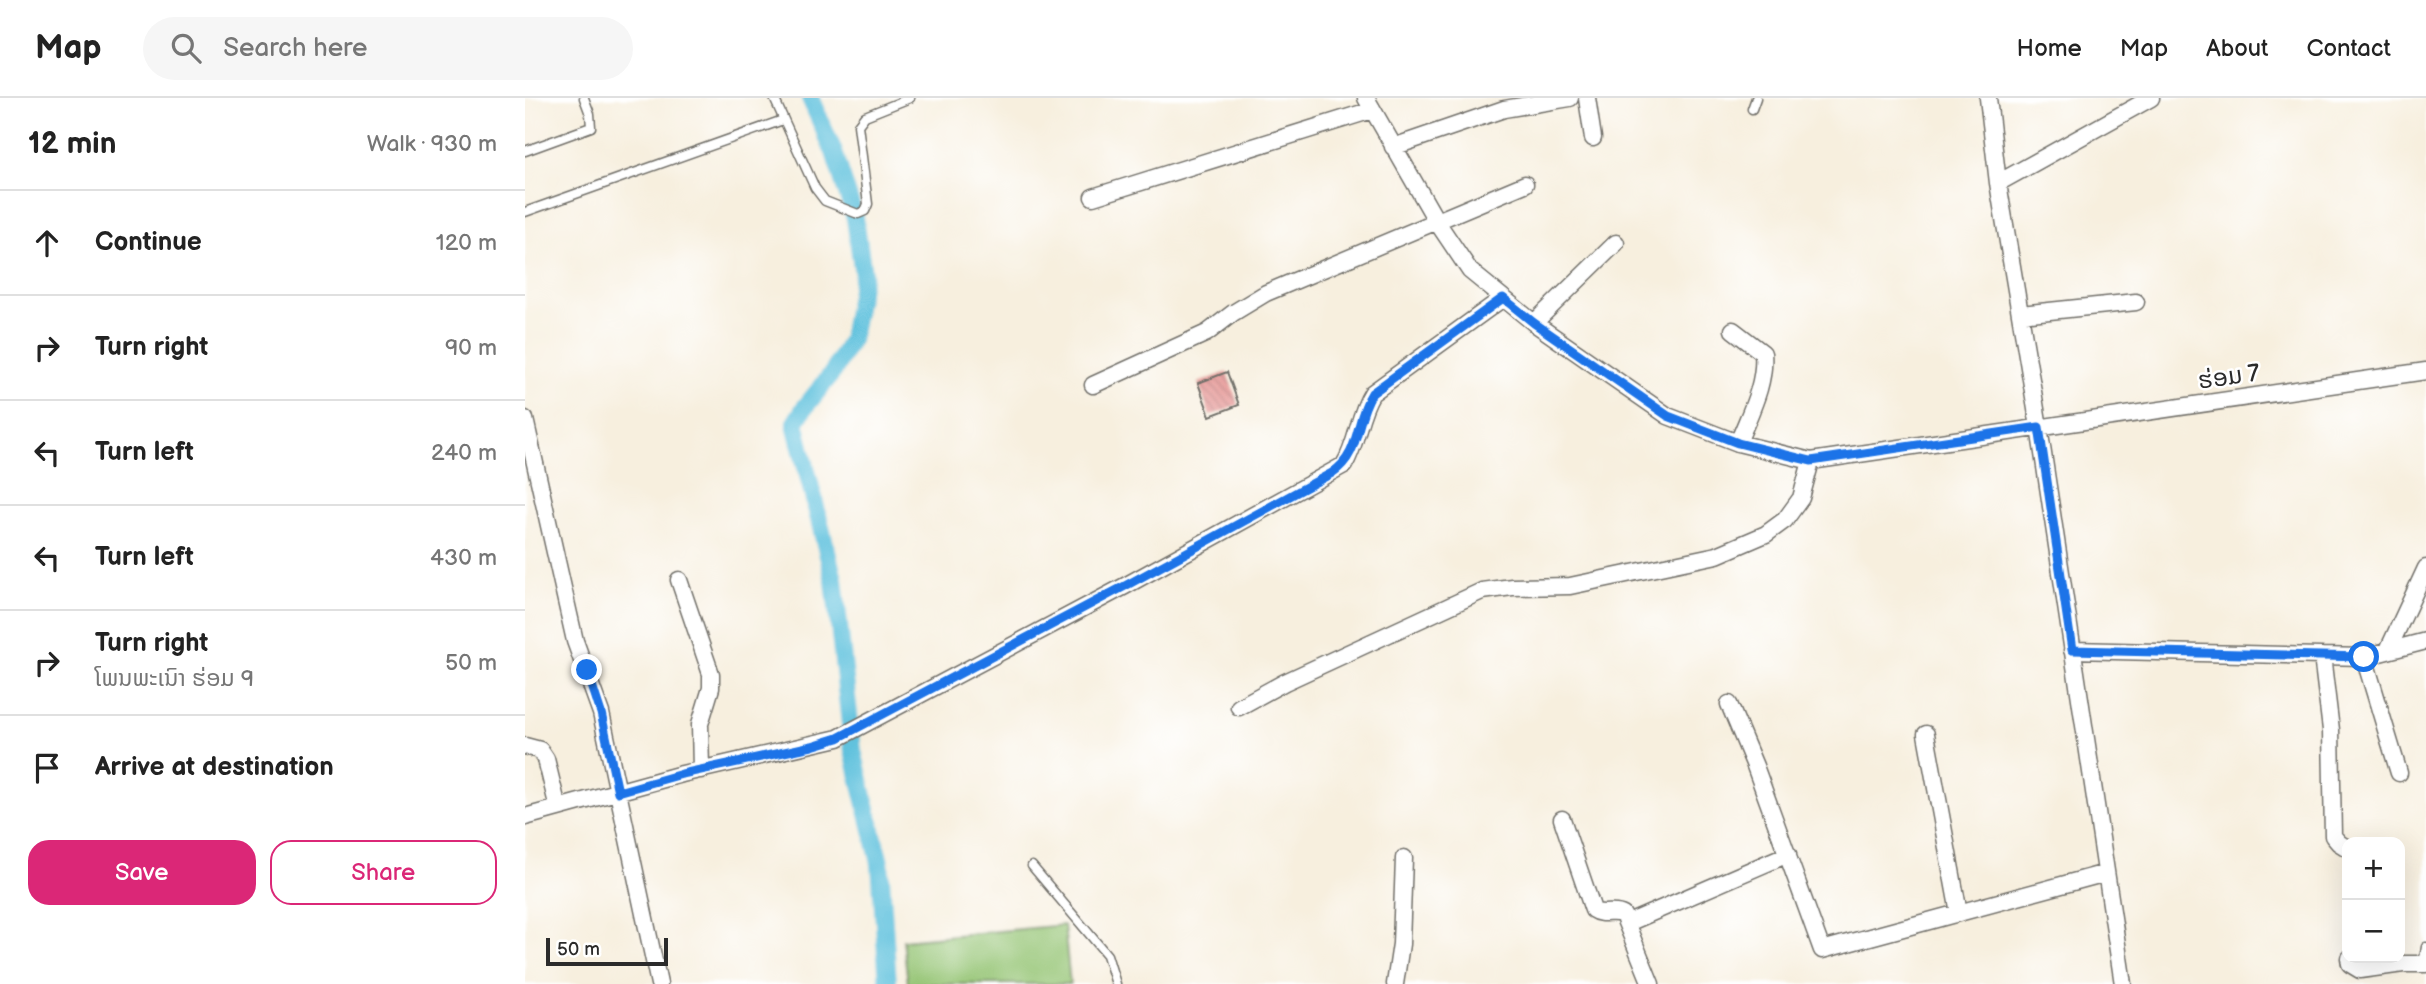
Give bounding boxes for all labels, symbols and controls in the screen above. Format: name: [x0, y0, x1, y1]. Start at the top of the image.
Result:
search box: [143, 17, 633, 80]
text: Map: [35, 28, 101, 68]
icon: search: [167, 29, 205, 67]
text: Search here: [223, 33, 367, 64]
text: Home: [2017, 34, 2082, 63]
text: Map: [2120, 34, 2168, 63]
text: About: [2206, 34, 2268, 63]
text: Contact: [2306, 34, 2391, 63]
text: 12 min: [28, 126, 116, 162]
text: Walk · 930 m: [367, 130, 497, 158]
icon: ahead: [28, 224, 66, 262]
text: Continue: [95, 227, 202, 258]
text: 120 m: [436, 229, 497, 257]
icon: right: [28, 329, 66, 367]
text: Turn right: [95, 332, 208, 363]
text: 90 m: [445, 334, 497, 362]
street label: ຮ່ອມ 7: [2196, 358, 2262, 396]
icon: left: [28, 434, 66, 472]
text: Turn left: [95, 437, 194, 468]
text: 240 m: [431, 439, 497, 467]
icon: left: [28, 539, 66, 577]
text: Turn left: [95, 542, 194, 573]
text: 430 m: [430, 544, 497, 572]
text: Turn right: [95, 628, 208, 659]
route start: [2348, 641, 2379, 672]
icon: right: [28, 644, 66, 682]
text: 50 m: [445, 649, 497, 677]
route end: [571, 654, 602, 685]
text: ໂພນພະເນົາ ຮ່ອມ 9: [95, 665, 254, 693]
icon: arrive: [28, 749, 66, 787]
text: Arrive at destination: [95, 752, 334, 783]
map controls: [2342, 837, 2405, 963]
button: +: [2342, 837, 2405, 900]
button: Save: [28, 840, 256, 905]
button: Share: [270, 840, 497, 905]
button: −: [2342, 900, 2405, 963]
scale bar: [546, 935, 669, 967]
text: 50 m: [557, 938, 600, 961]

